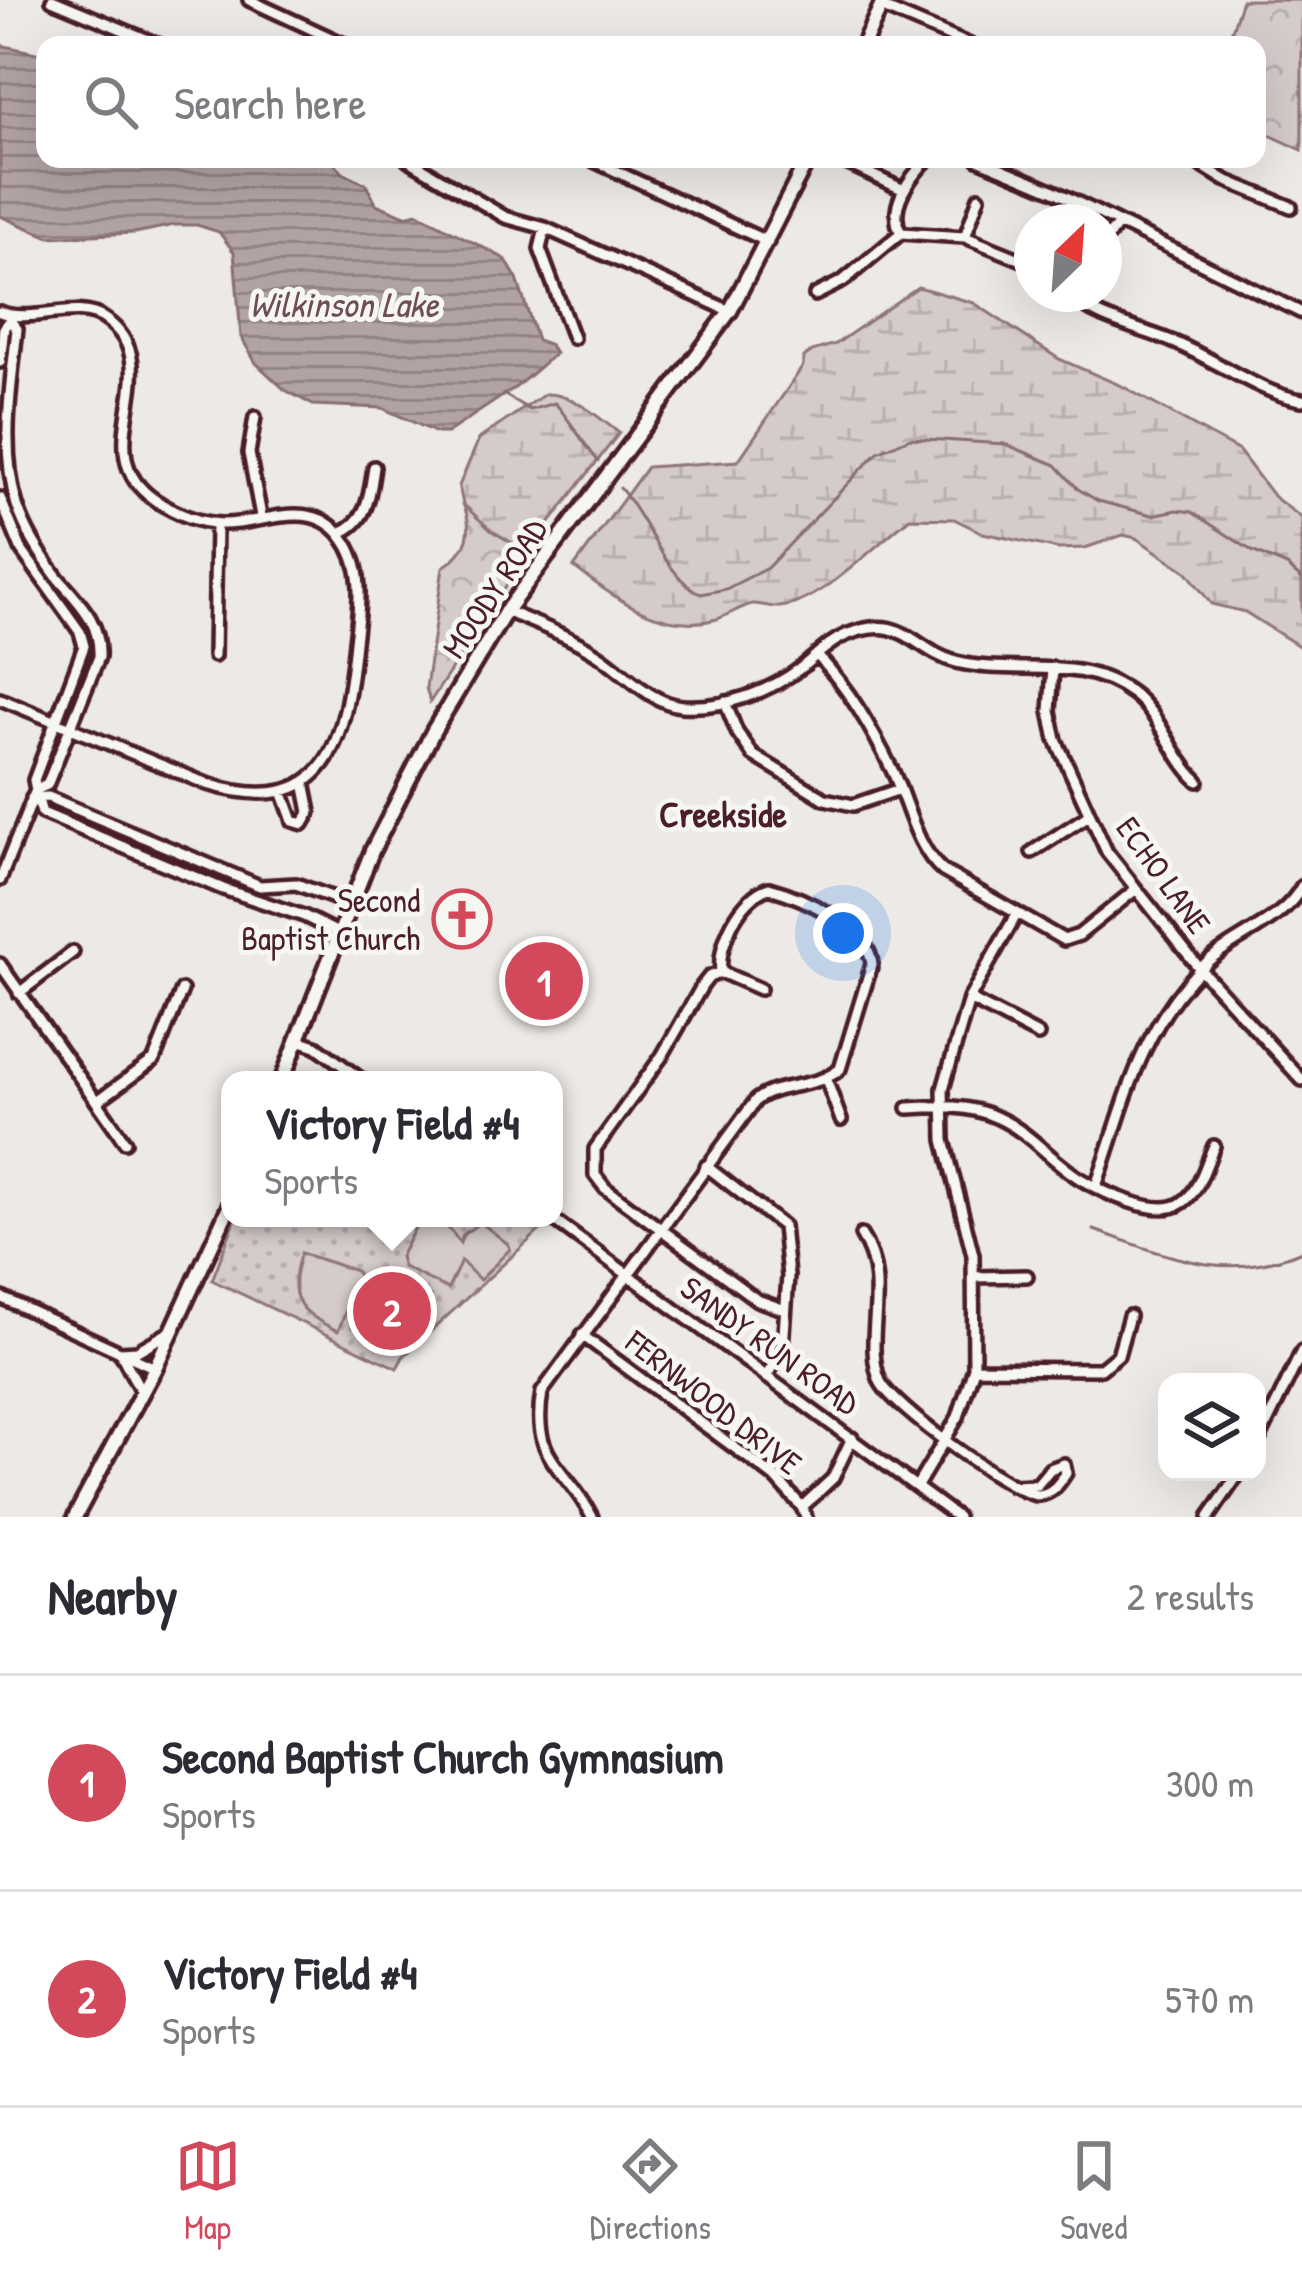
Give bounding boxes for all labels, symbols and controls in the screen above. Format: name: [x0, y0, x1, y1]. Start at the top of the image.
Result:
search box: [36, 36, 1266, 168]
icon: search: [78, 69, 144, 135]
text: Search here: [174, 72, 366, 133]
north arrow: [1014, 204, 1122, 312]
water label: Wilkinson Lake: [250, 279, 440, 328]
street label: MOODY ROAD: [431, 509, 557, 666]
district label: Creekside: [659, 789, 787, 838]
street label: ECHO LANE: [1107, 808, 1222, 943]
place label: Second Baptist Church: [241, 878, 420, 961]
church icon: Second Baptist Church: [431, 888, 493, 950]
your location: [813, 903, 873, 963]
pin: 1: [505, 936, 583, 1026]
popup: [221, 1071, 563, 1227]
text: Victory Field #4: [264, 1092, 520, 1153]
text: Sports: [264, 1153, 358, 1206]
street label: SANDY RUN ROAD: [672, 1265, 868, 1425]
pin: 2: [353, 1266, 431, 1356]
street label: FERNWOOD DRIVE: [616, 1319, 811, 1485]
map controls: [1158, 1373, 1266, 1481]
button: layers: [1158, 1373, 1266, 1481]
text: Nearby: [48, 1561, 178, 1630]
text: 2 results: [1127, 1569, 1254, 1622]
text: Second Baptist Church Gymnasium: [162, 1726, 724, 1787]
text: 1: [80, 1756, 94, 1809]
text: 300 m: [1166, 1756, 1254, 1809]
text: Sports: [162, 1787, 256, 1840]
text: Victory Field #4: [162, 1942, 417, 2003]
text: 2: [78, 1972, 96, 2025]
text: 570 m: [1165, 1972, 1254, 2025]
text: Sports: [162, 2003, 256, 2056]
tab: Map: [175, 2133, 241, 2249]
tab: Directions: [590, 2133, 711, 2249]
tab: Saved: [1060, 2133, 1127, 2249]

